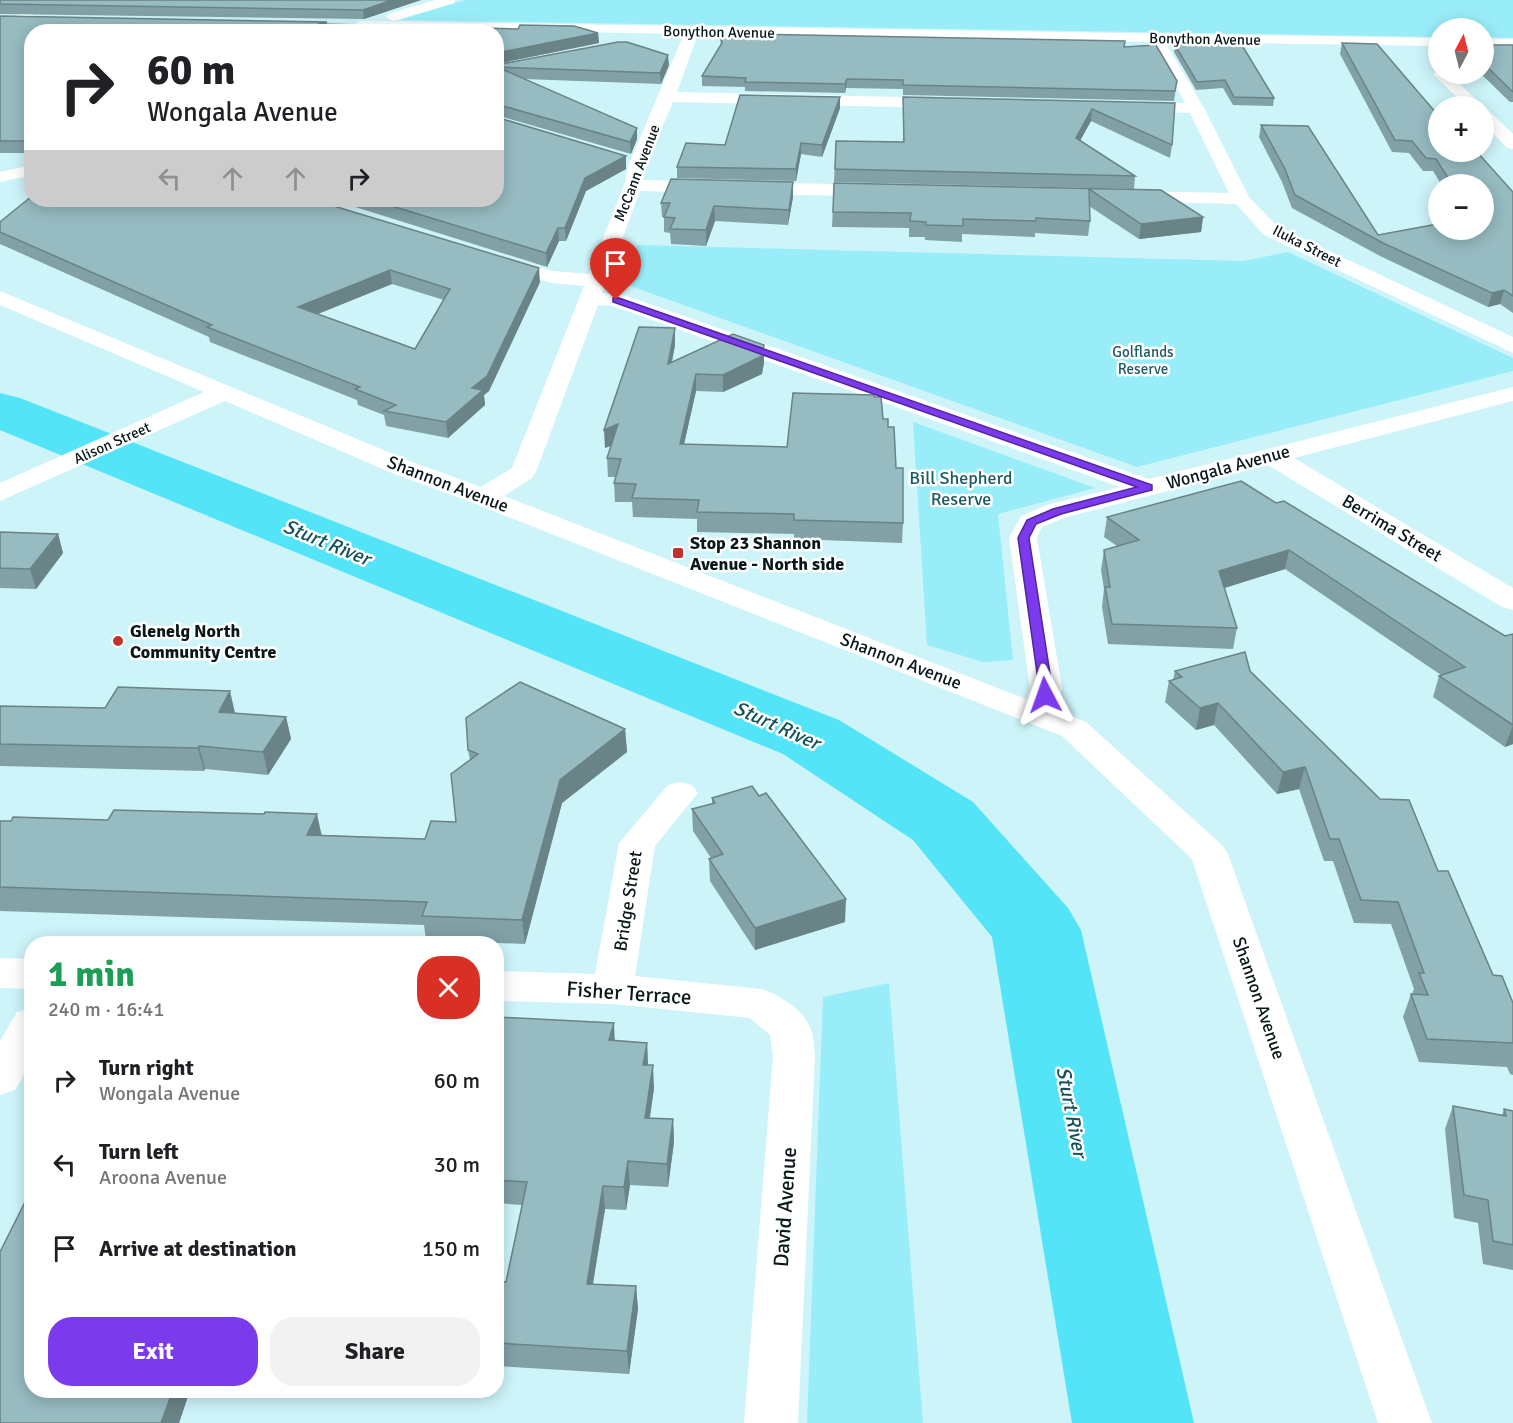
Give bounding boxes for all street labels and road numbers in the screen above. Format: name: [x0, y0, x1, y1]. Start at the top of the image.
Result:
street label: Bonython Avenue: [663, 22, 775, 42]
street label: Bonython Avenue: [1149, 29, 1261, 49]
street label: McCann Avenue: [610, 122, 664, 224]
street label: Iluka Street: [1270, 221, 1344, 271]
street label: Alison Street: [71, 418, 153, 468]
street label: Wongala Avenue: [1164, 440, 1292, 494]
street label: Shannon Avenue: [384, 451, 512, 517]
street label: Berrima Street: [1338, 490, 1446, 566]
street label: Shannon Avenue: [837, 628, 965, 694]
street label: Bridge Street: [609, 849, 647, 953]
street label: Shannon Avenue: [1228, 934, 1290, 1062]
street label: Fisher Terrace: [566, 976, 692, 1010]
street label: David Avenue: [768, 1146, 802, 1268]

